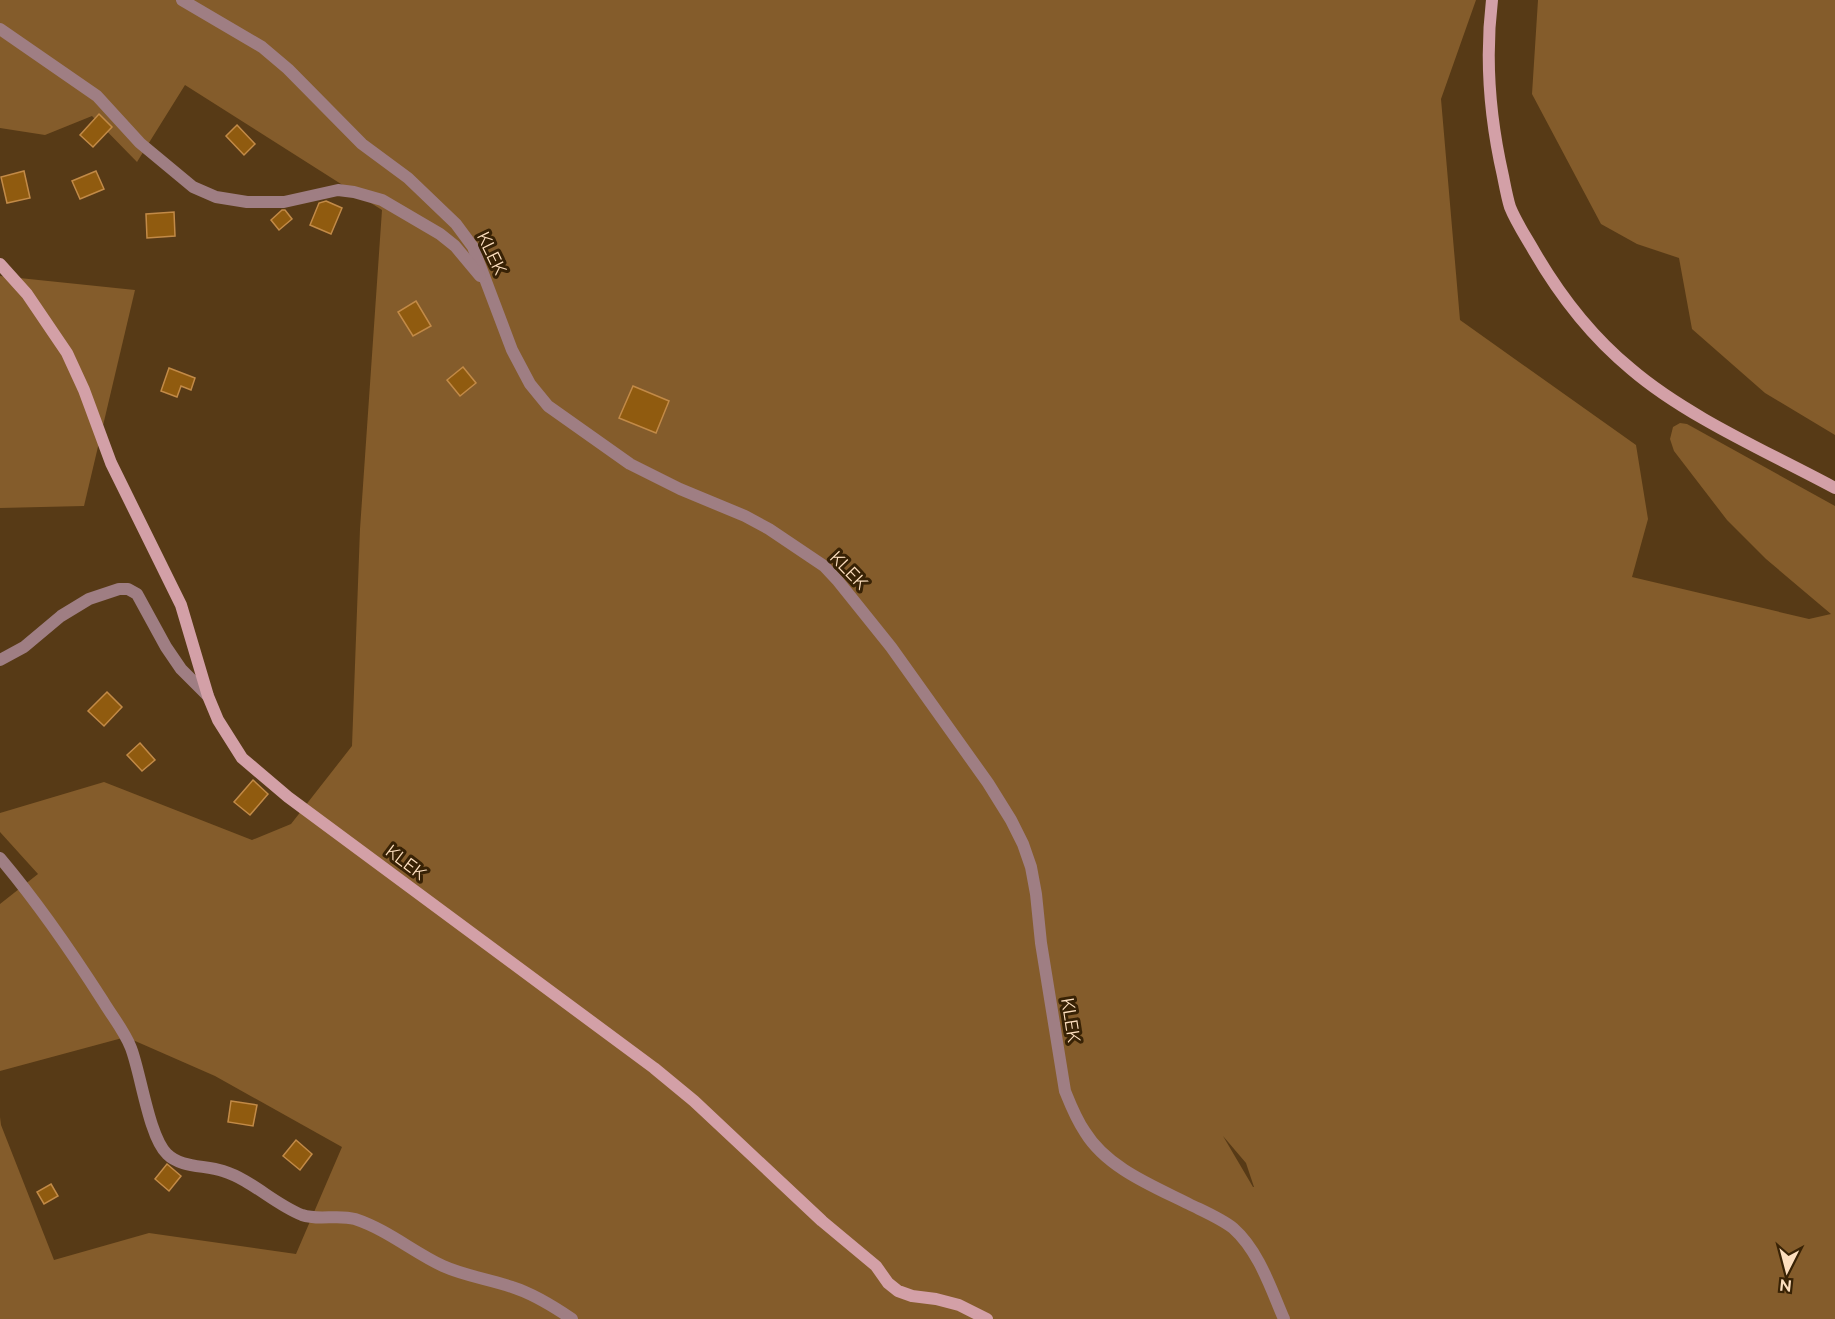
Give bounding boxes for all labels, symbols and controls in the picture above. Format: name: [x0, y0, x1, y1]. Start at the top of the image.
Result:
street label: KLEK: [473, 228, 511, 278]
street label: KLEK: [826, 547, 872, 594]
street label: KLEK: [382, 840, 430, 884]
street label: KLEK: [1057, 996, 1085, 1044]
north arrow: [1757, 1241, 1817, 1301]
text: N: [1778, 1275, 1793, 1296]

